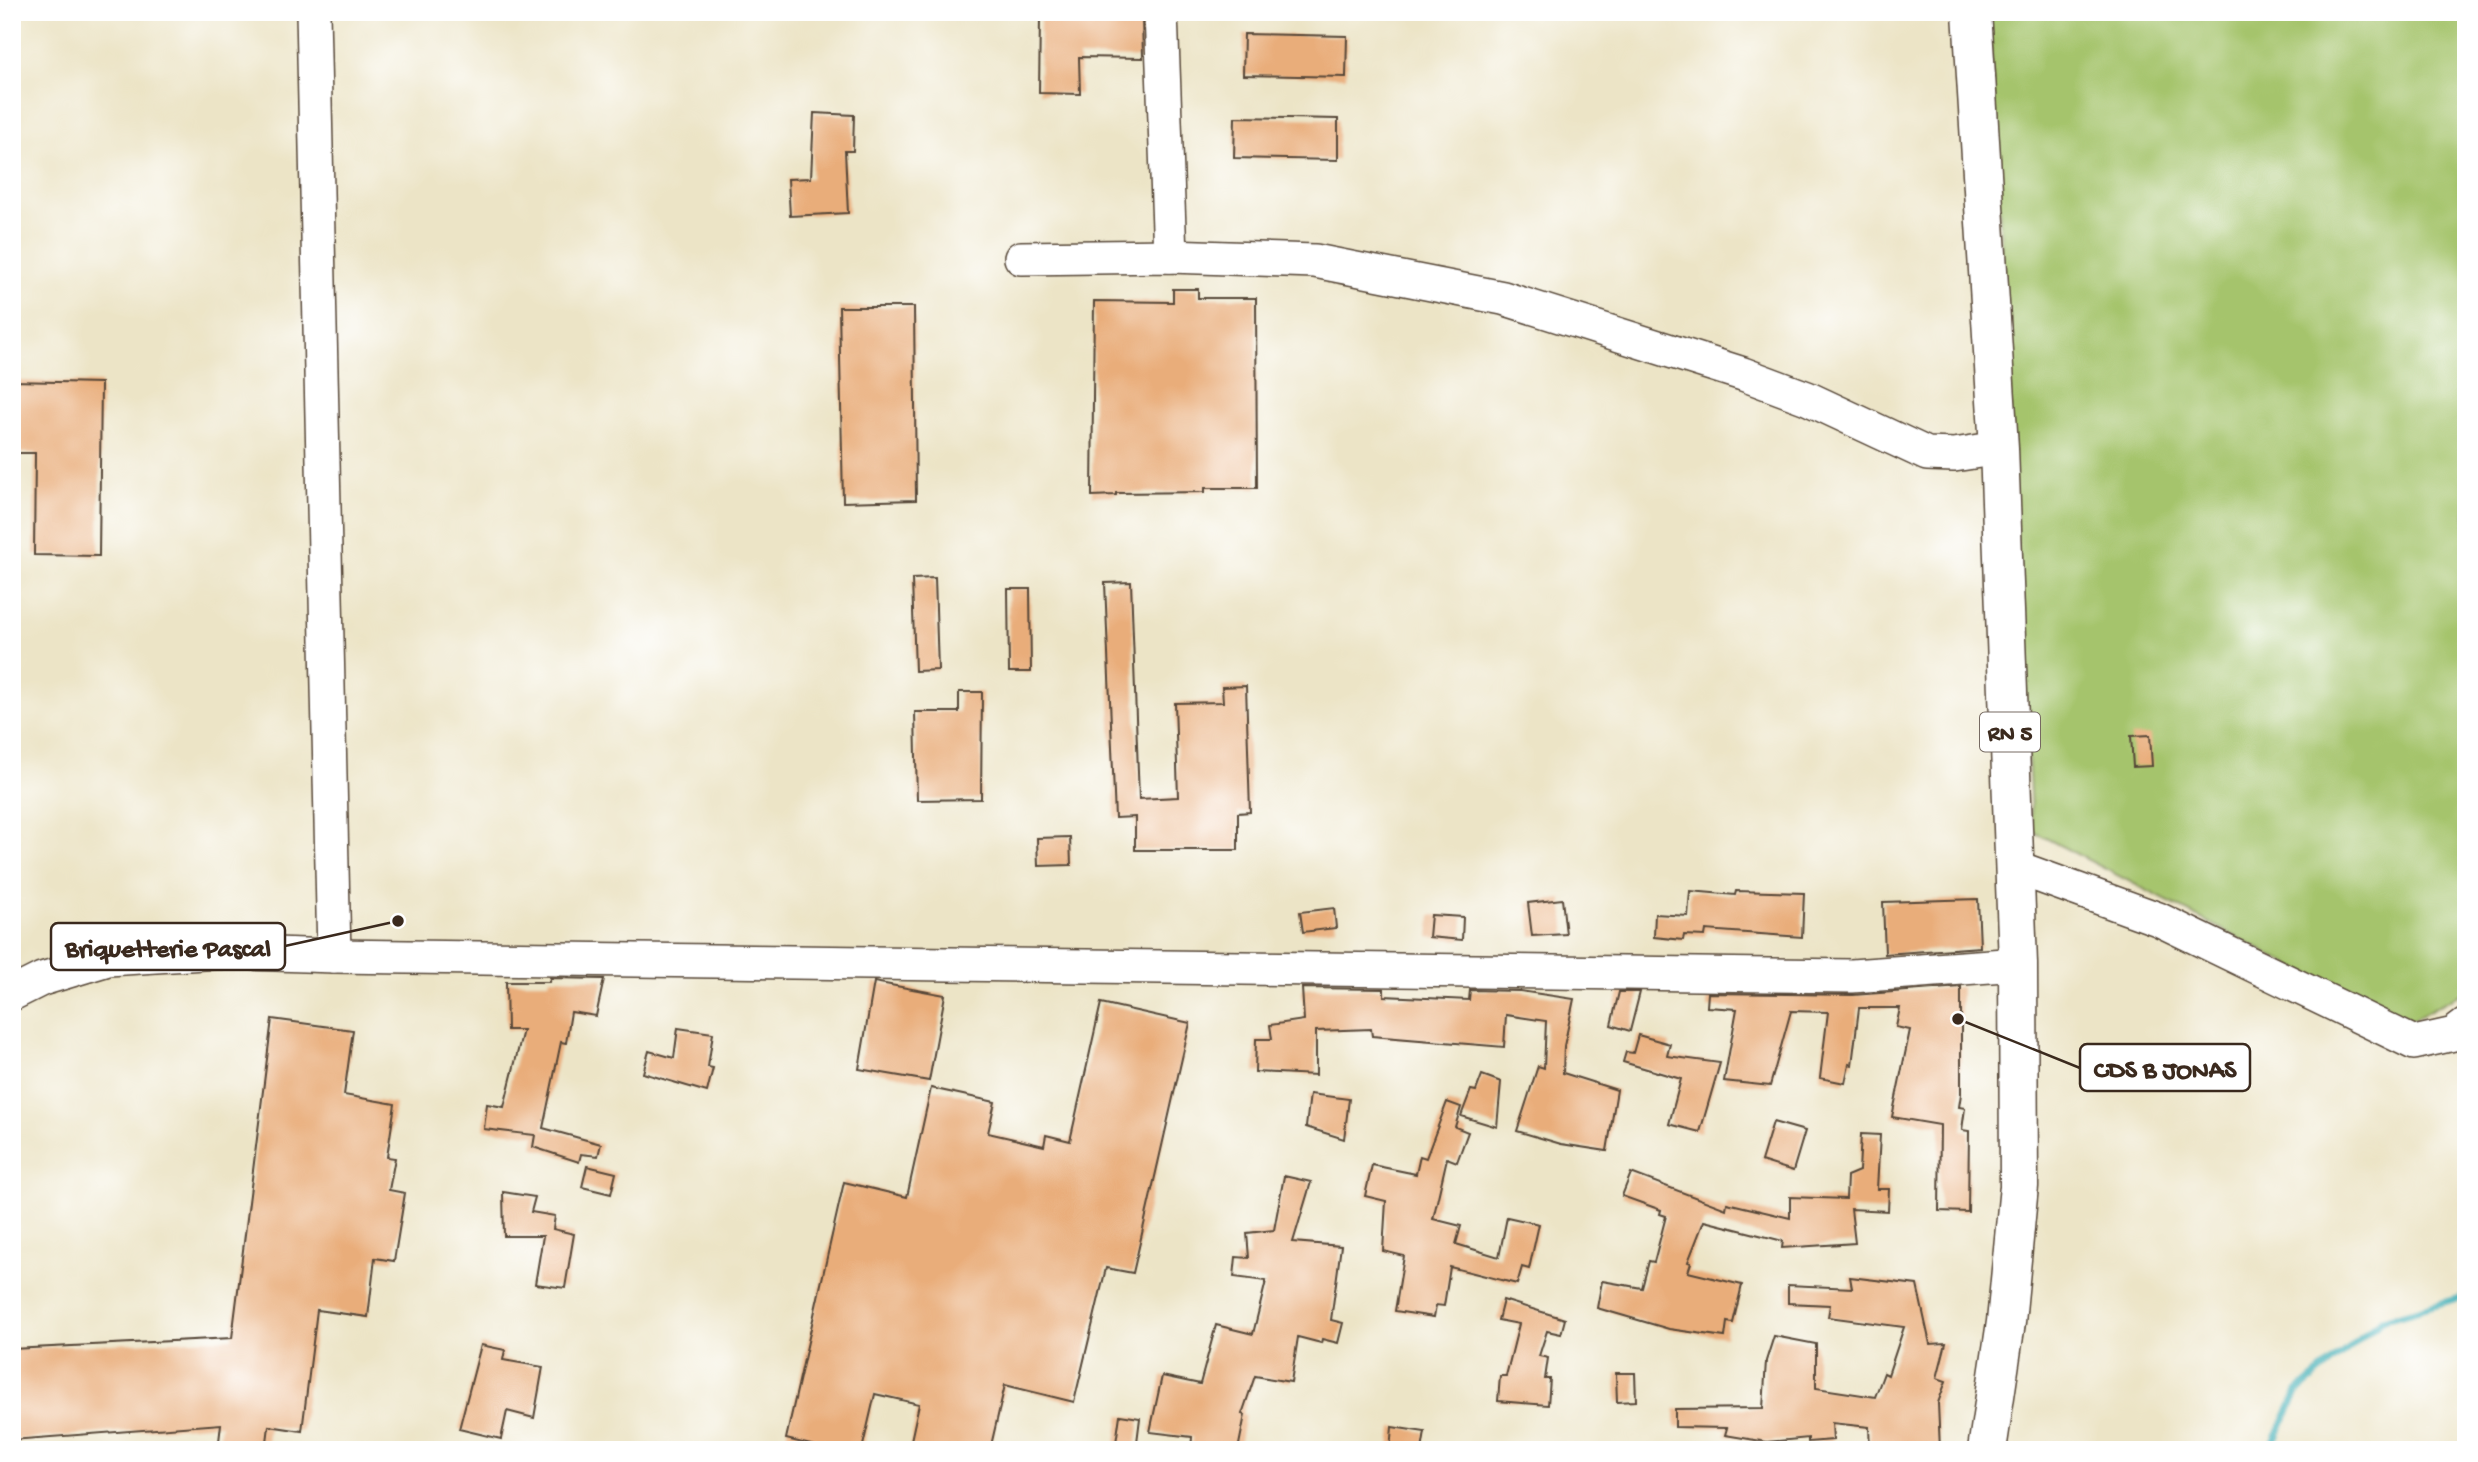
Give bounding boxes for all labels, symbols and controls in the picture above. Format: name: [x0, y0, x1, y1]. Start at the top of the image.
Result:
road number: RN 5: [1980, 712, 2040, 752]
callout: Briquetterie Pascal: [51, 923, 285, 970]
text: Briquetterie Pascal: [64, 936, 271, 967]
callout: CDS B JONAS: [2080, 1044, 2250, 1091]
text: CDS B JONAS: [2094, 1057, 2237, 1088]

